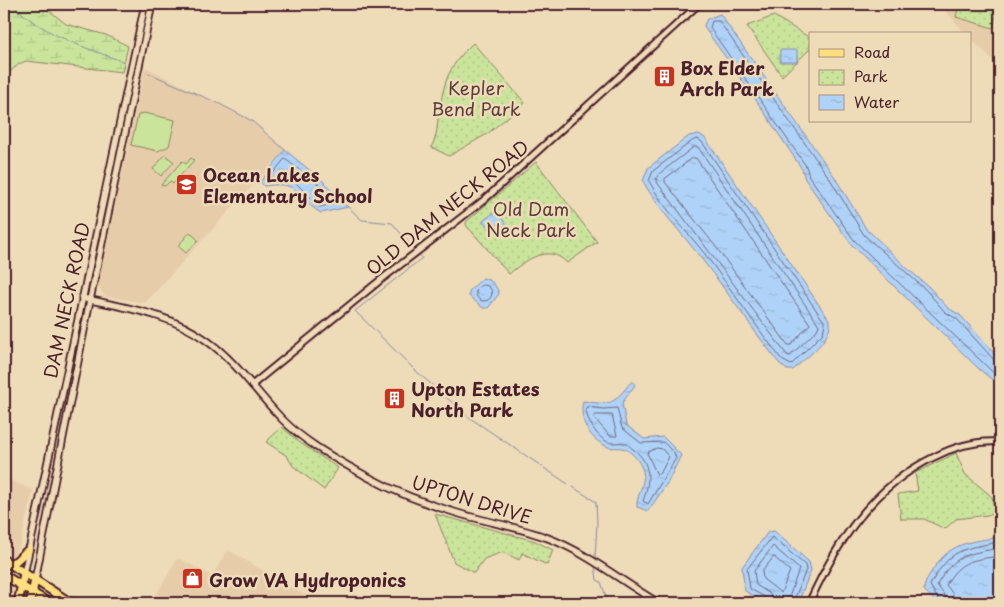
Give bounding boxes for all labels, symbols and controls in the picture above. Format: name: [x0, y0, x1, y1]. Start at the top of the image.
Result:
legend: [809, 32, 972, 122]
text: Road: [854, 40, 890, 63]
place label: Box Elder Arch Park: [680, 54, 774, 102]
text: Park: [854, 64, 888, 87]
building icon: Box Elder Arch Park: [652, 65, 676, 89]
park label: Kepler Bend Park: [431, 74, 521, 122]
text: Water: [854, 90, 899, 113]
street label: OLD DAM NECK ROAD: [360, 133, 534, 281]
place label: Ocean Lakes Elementary School: [203, 161, 373, 209]
school or university icon: Ocean Lakes Elementary School: [175, 172, 199, 196]
park label: Old Dam Neck Park: [486, 195, 576, 243]
street label: DAM NECK ROAD: [36, 219, 96, 381]
place label: Upton Estates North Park: [411, 375, 540, 423]
building icon: Upton Estates North Park: [383, 386, 407, 410]
street label: UPTON DRIVE: [409, 468, 535, 530]
place label: Grow VA Hydroponics: [209, 566, 406, 593]
shop icon: Grow VA Hydroponics: [181, 567, 205, 591]

